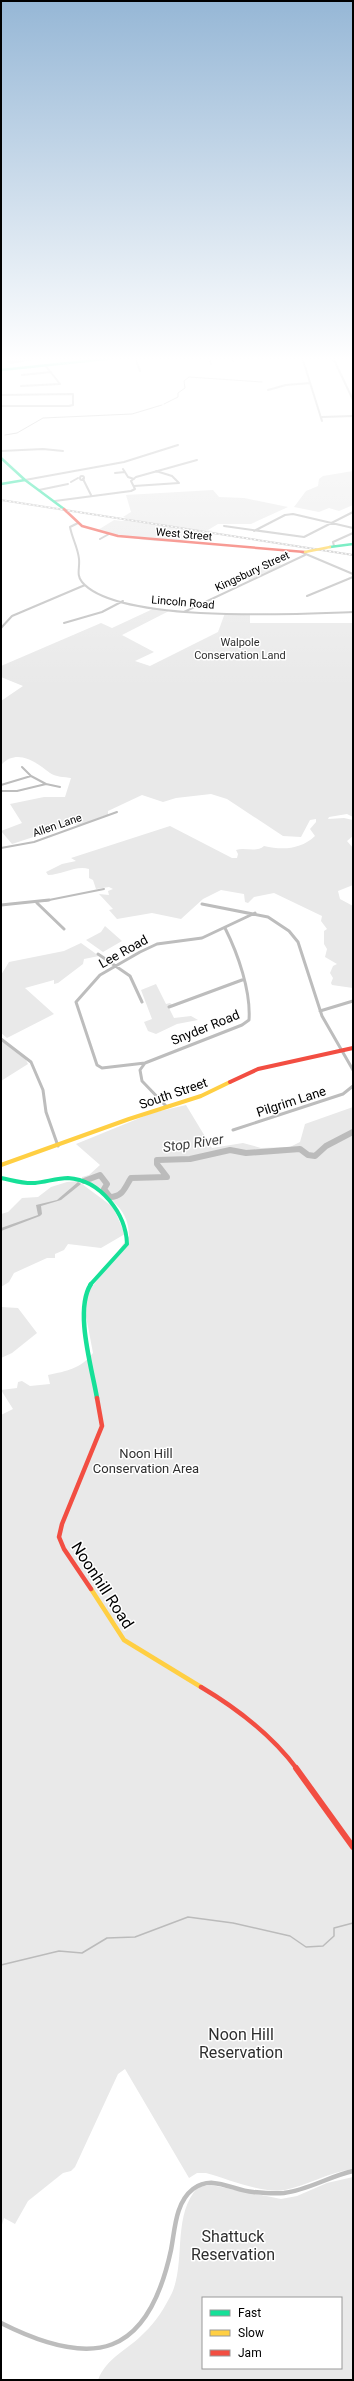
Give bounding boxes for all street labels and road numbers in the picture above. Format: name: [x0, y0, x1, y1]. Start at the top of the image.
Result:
street label: West Street: [155, 526, 213, 543]
street label: Kingsbury Street: [213, 548, 292, 594]
street label: Lincoln Road: [151, 593, 215, 612]
street label: Allen Lane: [31, 811, 84, 840]
street label: Lee Road: [96, 932, 150, 971]
street label: Snyder Road: [169, 1007, 242, 1048]
street label: South Street: [137, 1075, 209, 1112]
street label: Pilgrim Lane: [255, 1083, 328, 1120]
street label: Noonhill Road: [67, 1538, 138, 1632]

